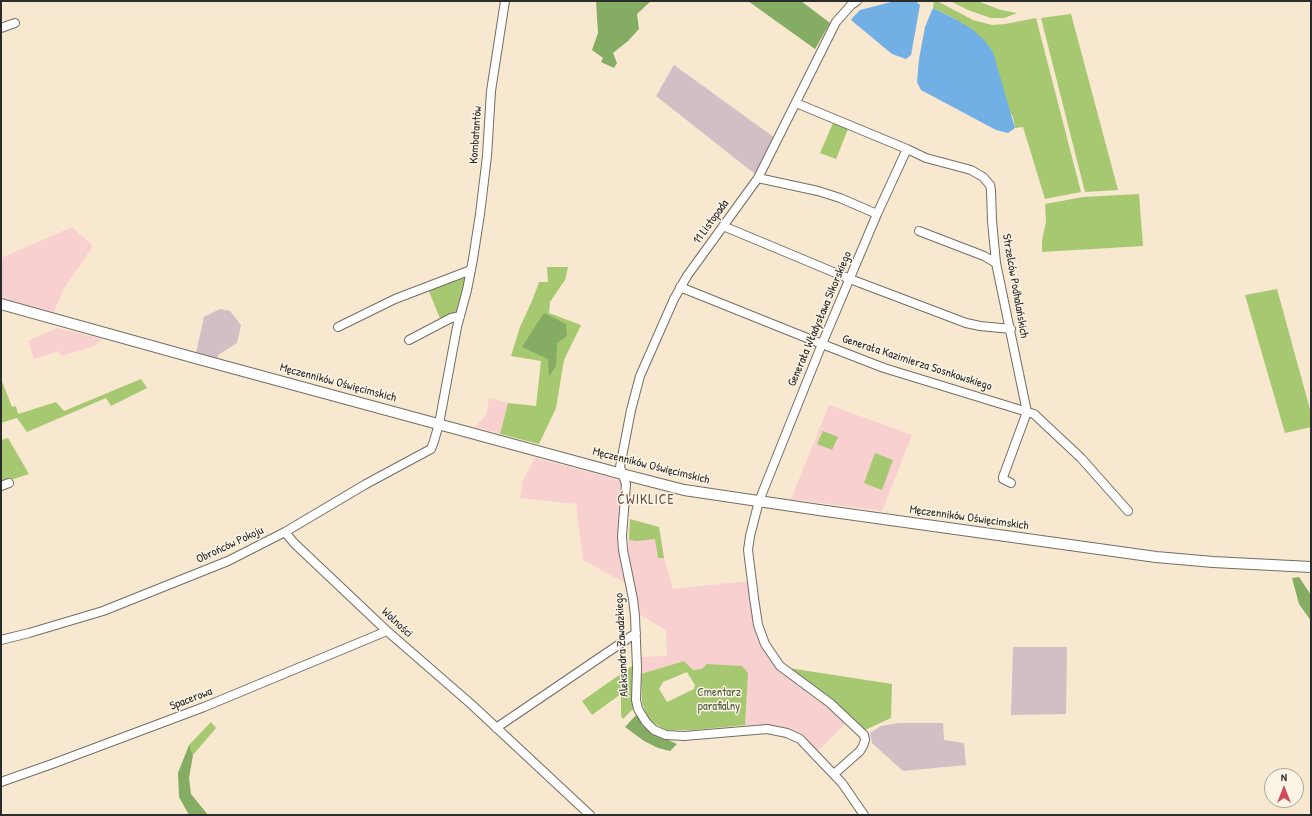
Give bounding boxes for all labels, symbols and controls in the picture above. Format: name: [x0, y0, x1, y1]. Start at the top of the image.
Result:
street label: Kombatantów: [467, 106, 485, 164]
street label: 11 Listopada: [690, 197, 732, 247]
street label: Strzelców Podhalańskich: [999, 233, 1031, 339]
street label: Generała Władysława Sikorskiego: [785, 249, 855, 389]
street label: Generała Kazimierza Sosnkowskiego: [840, 332, 994, 394]
street label: Męczenników Oświęcimskich: [278, 361, 398, 405]
street label: Męczenników Oświęcimskich: [591, 445, 711, 487]
district label: ĆWIKLICE: [617, 492, 675, 508]
street label: Męczenników Oświęcimskich: [909, 503, 1029, 533]
street label: Obrońców Pokoju: [194, 523, 266, 567]
street label: Aleksandra Zawadzkiego: [612, 593, 632, 697]
street label: Wolności: [378, 605, 416, 641]
street label: Spacerowa: [168, 684, 214, 714]
park label: Cmentarz parafialny: [697, 686, 741, 714]
north arrow: [1264, 768, 1304, 808]
text: N: [1281, 770, 1287, 784]

